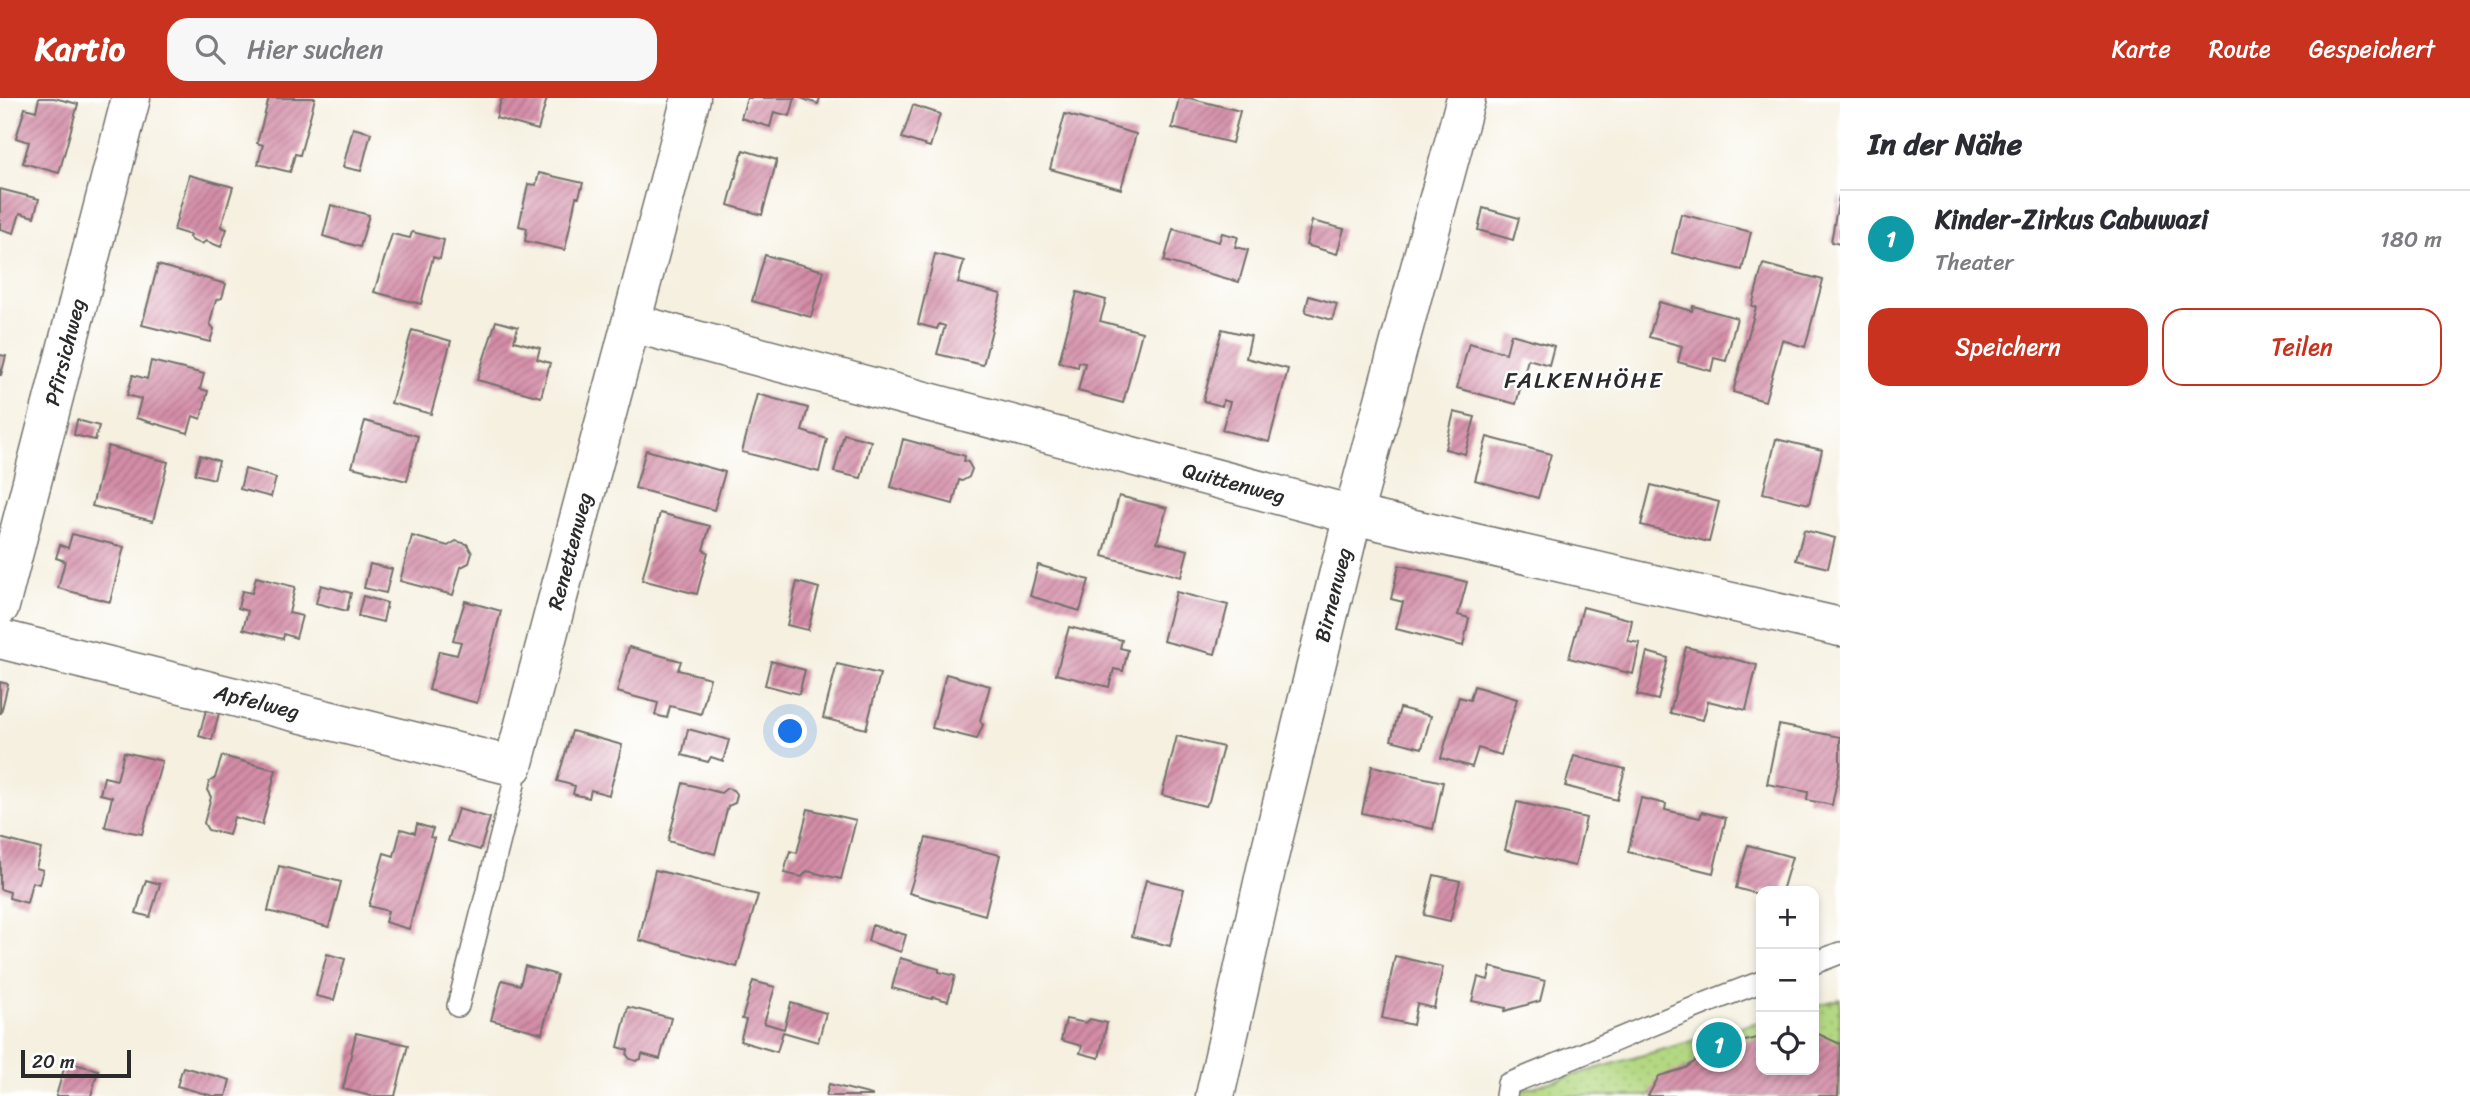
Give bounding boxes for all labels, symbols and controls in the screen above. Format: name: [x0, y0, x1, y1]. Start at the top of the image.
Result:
search box: [167, 18, 657, 81]
text: Kartio: [35, 20, 125, 78]
text: Hier suchen: [247, 26, 383, 72]
text: Karte: [2112, 28, 2171, 70]
text: Route: [2209, 28, 2271, 70]
text: Gespeichert: [2309, 28, 2435, 70]
icon: search: [191, 30, 229, 68]
text: In der Nähe: [1868, 117, 2022, 171]
text: Kinder-Zirkus Cabuwazi: [1935, 196, 2208, 242]
text: 1: [1886, 219, 1896, 260]
text: 180 m: [2380, 219, 2442, 260]
text: Theater: [1935, 242, 2014, 283]
street label: Pfirsichweg: [33, 294, 97, 410]
button: Speichern: [1868, 308, 2148, 386]
button: Teilen: [2162, 308, 2442, 386]
district label: FALKENHÖHE: [1504, 360, 1664, 401]
street label: Quittenweg: [1178, 451, 1290, 515]
street label: Renettenweg: [536, 488, 604, 614]
street label: Birnenweg: [1303, 543, 1363, 646]
street label: Apfelweg: [209, 673, 304, 731]
your location: [773, 714, 807, 748]
map controls: [1756, 886, 1819, 1075]
button: +: [1756, 886, 1819, 949]
button: −: [1756, 949, 1819, 1012]
button: locate: [1756, 1012, 1819, 1075]
pin: 1: [1696, 1019, 1742, 1071]
text: 20 m: [32, 1045, 75, 1078]
scale bar: [21, 1047, 131, 1079]

